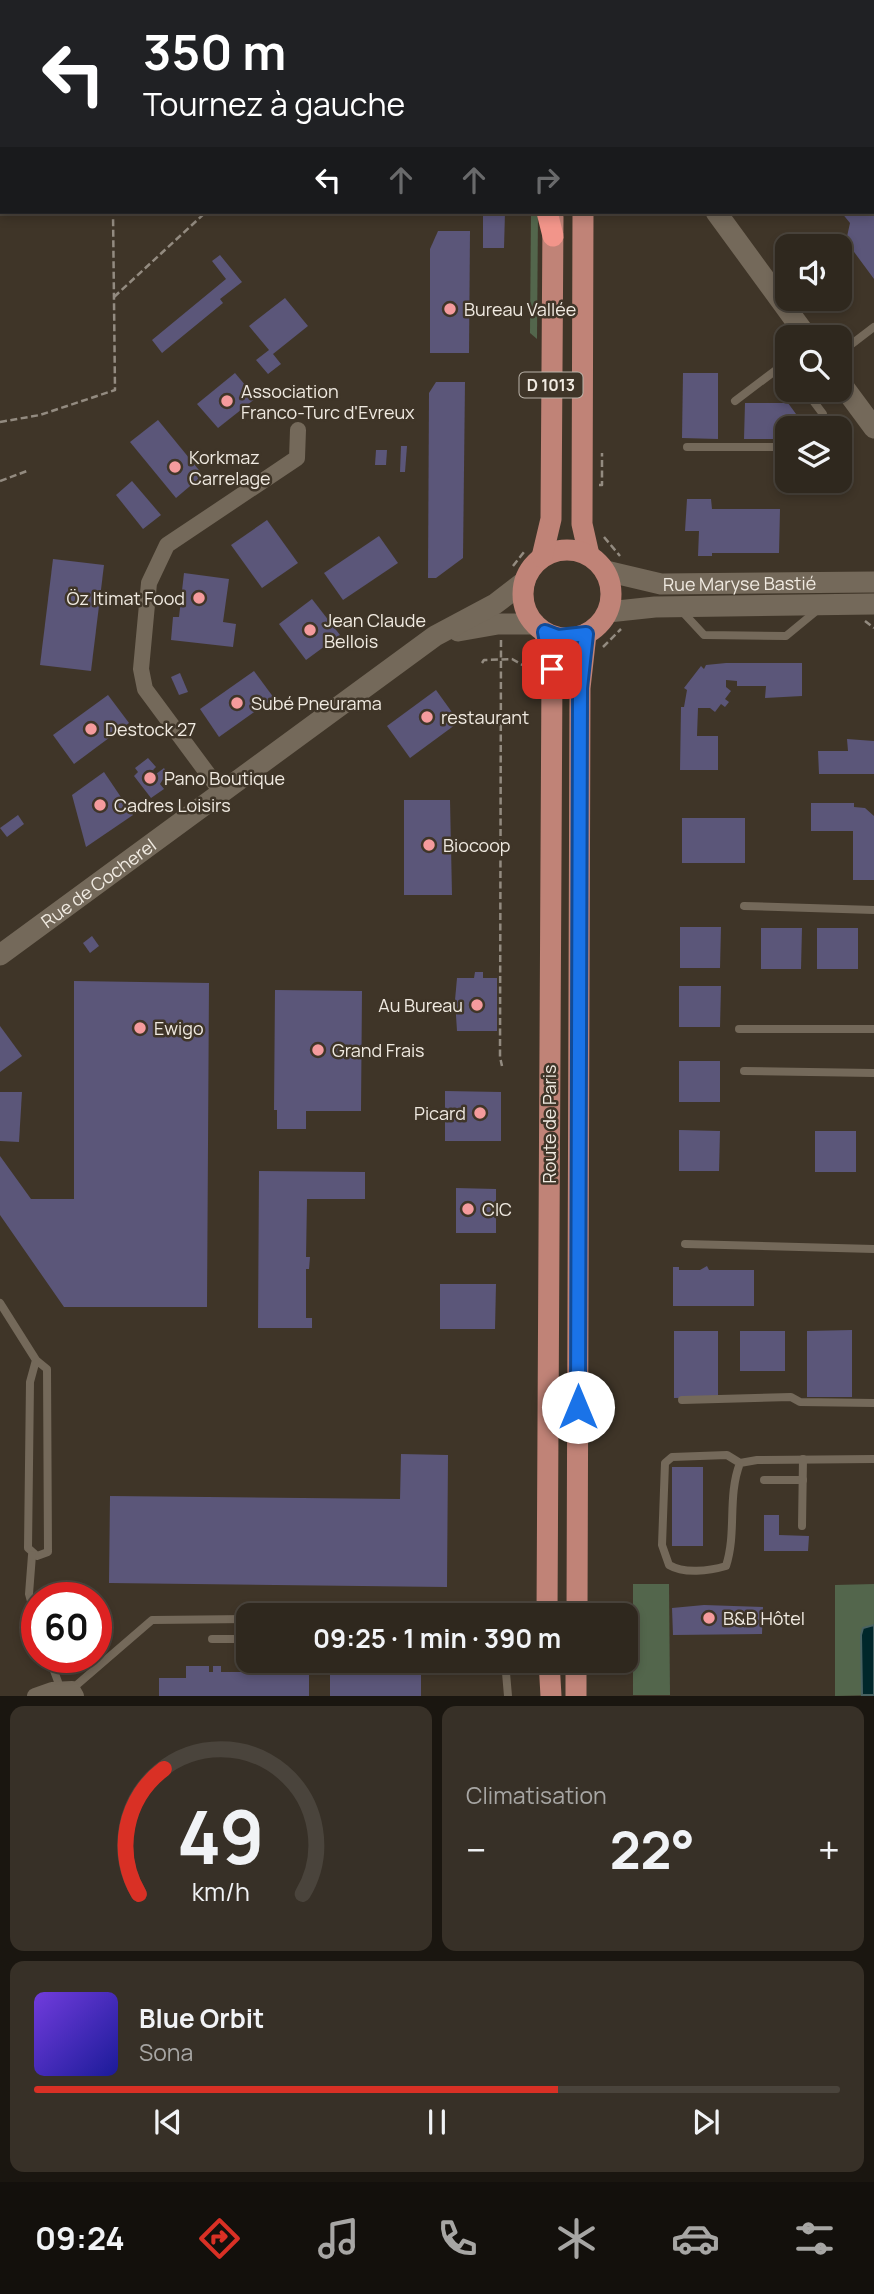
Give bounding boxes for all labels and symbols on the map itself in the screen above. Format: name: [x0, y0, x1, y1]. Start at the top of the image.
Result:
place label: Bureau Vallée: [464, 297, 576, 321]
marker: Bureau Vallée: [442, 301, 458, 317]
road number: D 1013: [520, 372, 582, 398]
place label: Association Franco-Turc d'Evreux: [241, 379, 415, 424]
marker: Association Franco-Turc d'Evreux: [219, 393, 235, 409]
place label: Korkmaz Carrelage: [189, 445, 271, 490]
marker: Korkmaz Carrelage: [167, 459, 183, 475]
street label: Rue Maryse Bastié: [663, 571, 816, 596]
place label: Öz Itimat Food: [66, 586, 185, 610]
marker: Öz Itimat Food: [191, 590, 207, 606]
place label: Jean Claude Bellois: [324, 608, 426, 653]
marker: Jean Claude Bellois: [302, 622, 318, 638]
pin: [522, 639, 582, 699]
place label: Subé Pneurama: [251, 691, 382, 715]
marker: Subé Pneurama: [229, 695, 245, 711]
place label: restaurant: [441, 705, 529, 729]
marker: restaurant: [419, 709, 435, 725]
place label: Destock 27: [105, 717, 196, 741]
marker: Destock 27: [83, 721, 99, 737]
place label: Pano Boutique: [164, 766, 285, 790]
marker: Pano Boutique: [142, 770, 158, 786]
place label: Cadres Loisirs: [114, 793, 231, 817]
marker: Cadres Loisirs: [92, 797, 108, 813]
street label: Rue de Cocherel: [36, 833, 161, 933]
place label: Biocoop: [443, 833, 511, 857]
marker: Biocoop: [421, 837, 437, 853]
place label: Au Bureau: [378, 993, 463, 1017]
marker: Au Bureau: [469, 997, 485, 1013]
place label: Ewigo: [154, 1016, 204, 1040]
marker: Ewigo: [132, 1020, 148, 1036]
place label: Grand Frais: [332, 1038, 425, 1062]
marker: Grand Frais: [310, 1042, 326, 1058]
street label: Route de Paris: [537, 1064, 561, 1184]
place label: Picard: [414, 1101, 466, 1125]
marker: Picard: [472, 1105, 488, 1121]
place label: CIC: [482, 1197, 512, 1221]
marker: CIC: [460, 1201, 476, 1217]
position arrow: [541, 1370, 615, 1444]
speed limit sign: 60: [21, 1582, 112, 1673]
place label: B&B Hôtel: [723, 1606, 805, 1630]
marker: B&B Hôtel: [701, 1610, 717, 1626]

